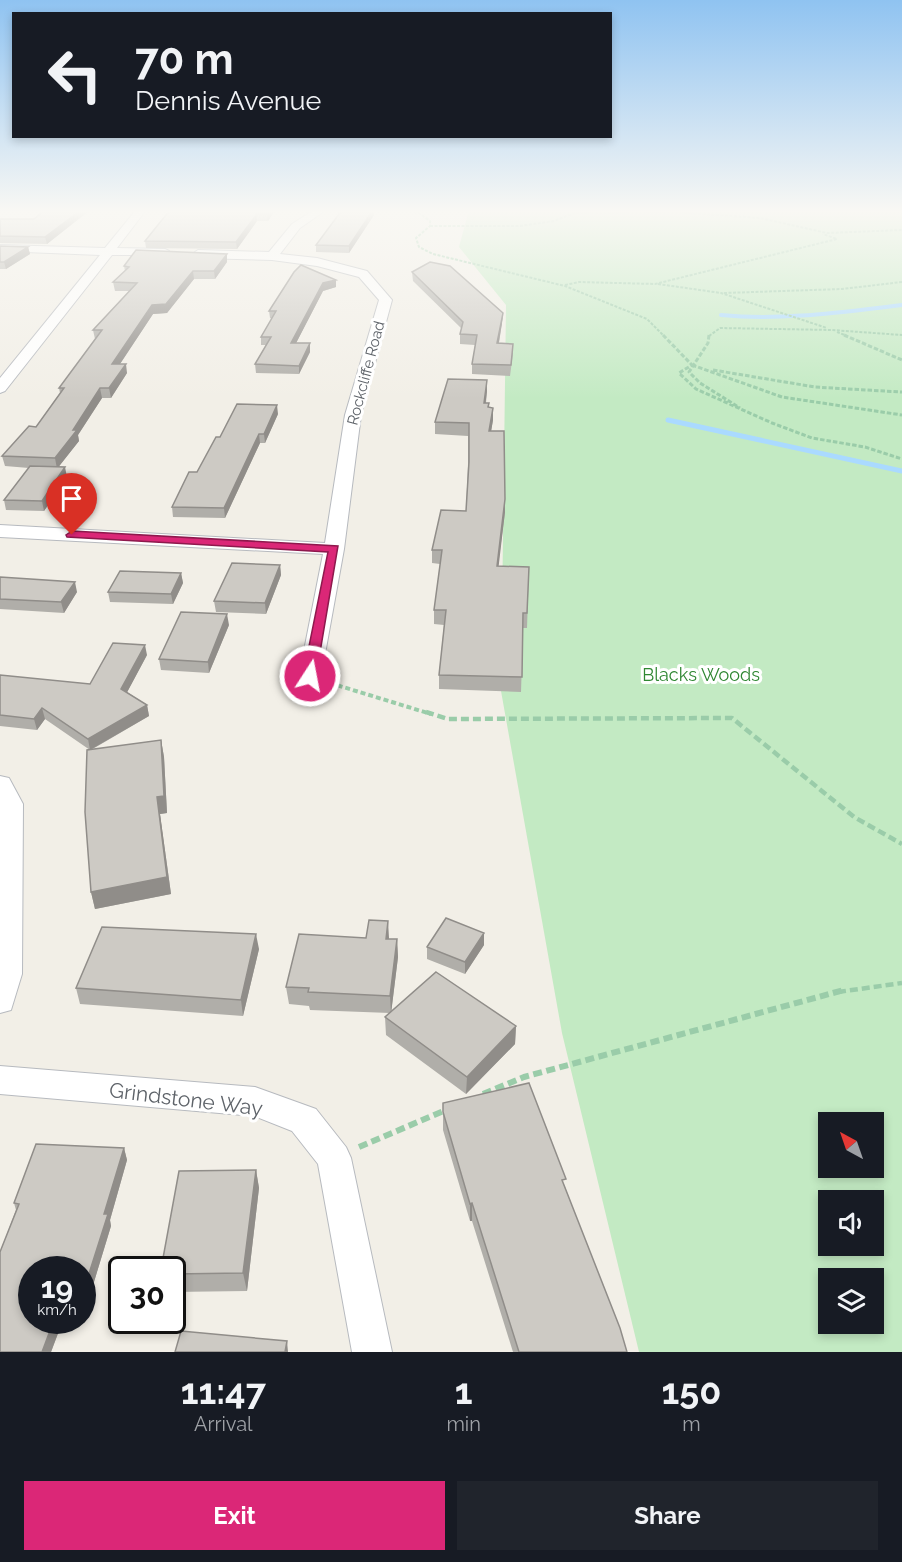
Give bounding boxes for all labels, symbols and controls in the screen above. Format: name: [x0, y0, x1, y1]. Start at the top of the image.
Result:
text: 70 m: [135, 35, 234, 84]
icon: left: [36, 36, 114, 114]
text: Dennis Avenue: [135, 85, 321, 116]
street label: Rockcliffe Road: [343, 319, 389, 427]
pin: [46, 473, 97, 535]
icon: arrive: [55, 482, 88, 515]
position arrow: [278, 644, 342, 708]
park label: Blacks Woods: [642, 664, 760, 685]
street label: Grindstone Way: [108, 1077, 264, 1121]
north arrow: [818, 1112, 884, 1178]
map controls: [818, 1112, 884, 1334]
button: sound: [818, 1190, 884, 1256]
speed limit sign: 30: [108, 1256, 186, 1334]
button: layers: [818, 1268, 884, 1334]
text: 19: [41, 1270, 73, 1305]
text: km/h: [37, 1301, 77, 1319]
text: 11:47: [181, 1370, 266, 1412]
text: 1: [455, 1370, 473, 1412]
text: 150: [662, 1370, 721, 1412]
text: Arrival: [194, 1412, 253, 1436]
text: min: [446, 1412, 481, 1436]
text: m: [682, 1412, 701, 1436]
button: Exit: [24, 1481, 445, 1550]
button: Share: [457, 1481, 878, 1550]

